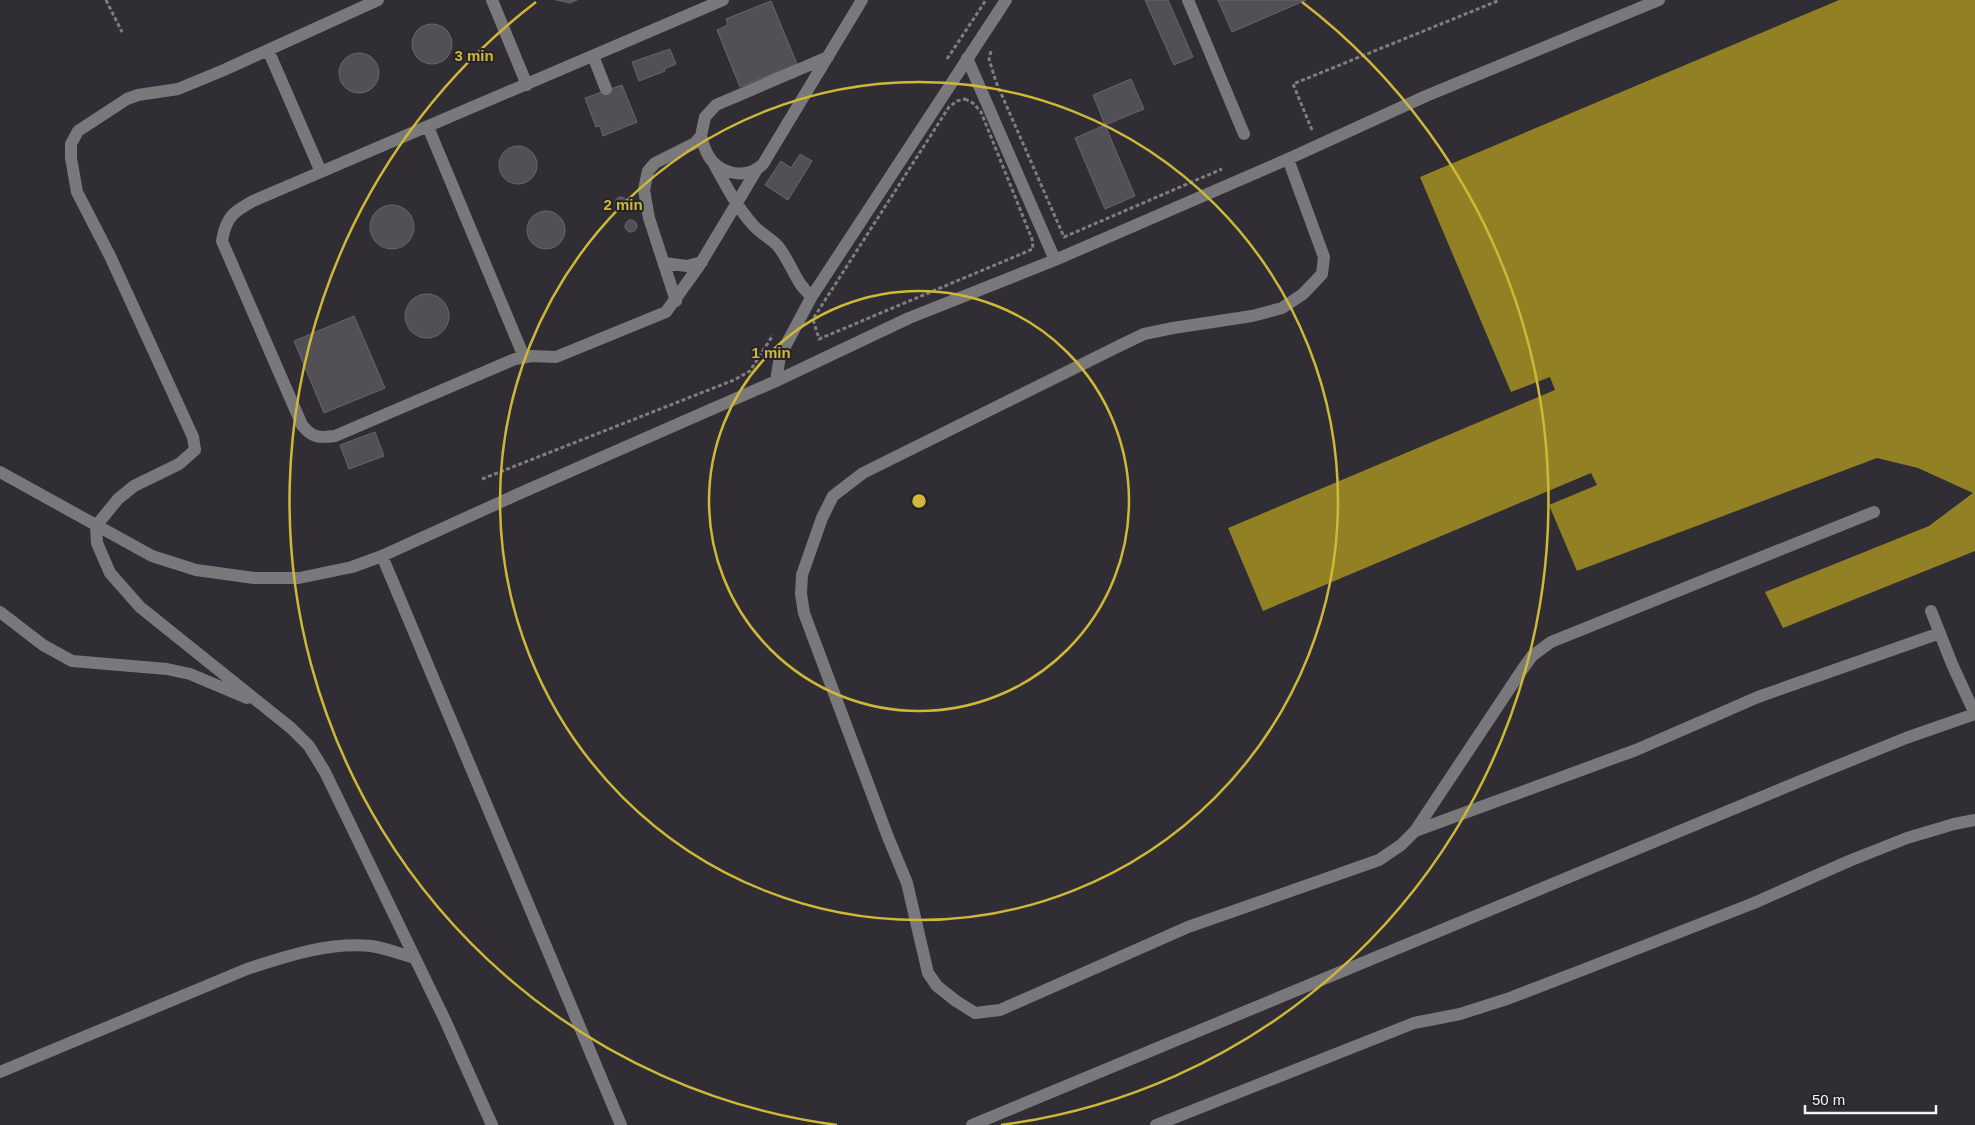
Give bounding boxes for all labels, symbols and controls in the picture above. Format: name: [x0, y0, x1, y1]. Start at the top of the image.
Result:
text: 3 min: [454, 47, 494, 64]
text: 2 min: [603, 196, 643, 213]
text: 1 min: [751, 344, 791, 361]
centre of rings: [910, 492, 928, 510]
scale bar: [1805, 1082, 1936, 1114]
text: 50 m: [1812, 1091, 1845, 1108]

